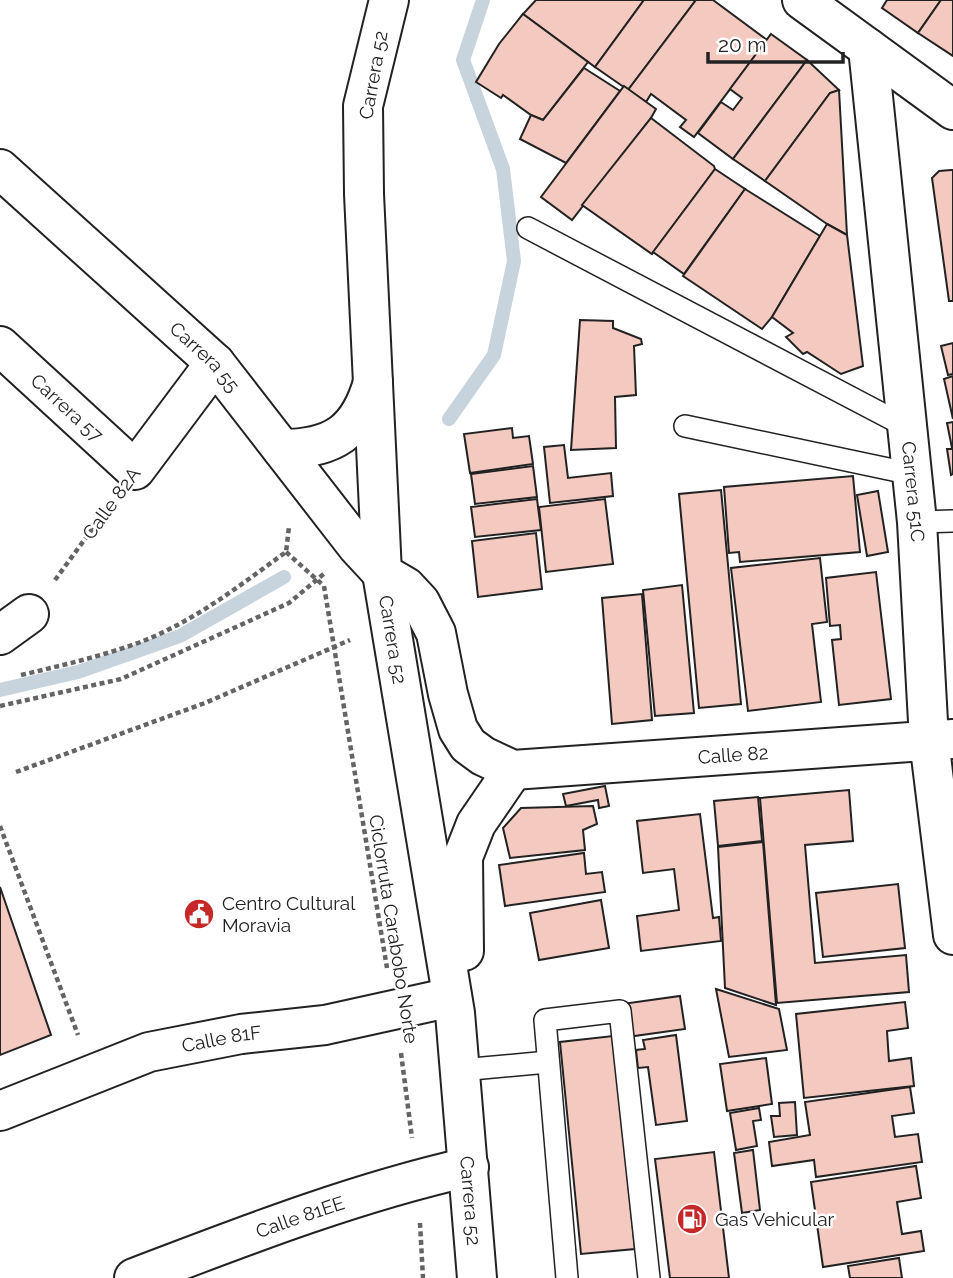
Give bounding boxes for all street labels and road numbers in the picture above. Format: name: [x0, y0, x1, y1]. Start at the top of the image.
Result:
street label: Carrera 52: [354, 29, 392, 121]
street label: Carrera 55: [166, 317, 244, 396]
street label: Carrera 57: [26, 369, 108, 446]
street label: Carrera 51C: [898, 440, 929, 543]
street label: Calle 82A: [77, 463, 145, 543]
street label: Carrera 52: [375, 593, 411, 686]
street label: Calle 82: [697, 741, 769, 768]
street label: Ciclorruta Carabobo Norte: [365, 813, 423, 1045]
street label: Calle 81F: [180, 1021, 262, 1056]
street label: Carrera 52: [456, 1155, 485, 1246]
street label: Calle 81EE: [253, 1191, 347, 1242]

